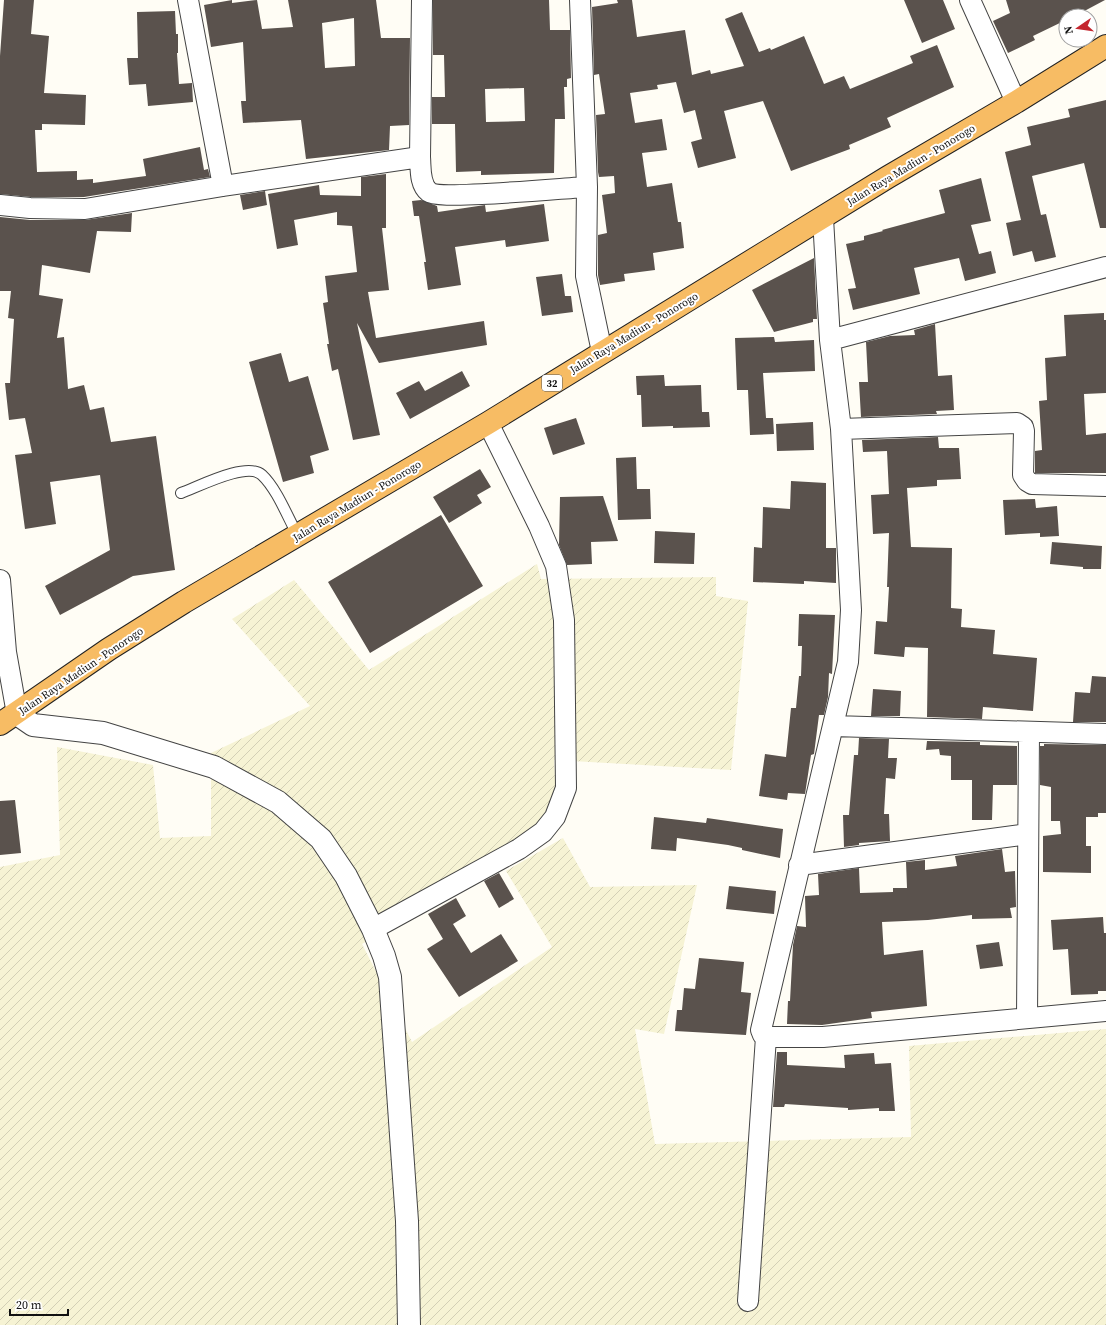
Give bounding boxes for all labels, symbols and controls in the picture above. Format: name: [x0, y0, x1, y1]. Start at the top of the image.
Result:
north arrow: [1058, 8, 1098, 48]
text: N: [1061, 25, 1077, 36]
street label: Jalan Raya Madiun - Ponorogo: [843, 121, 978, 210]
street label: Jalan Raya Madiun - Ponorogo: [566, 289, 701, 378]
road number: 32: [542, 375, 562, 391]
street label: Jalan Raya Madiun - Ponorogo: [289, 457, 424, 546]
street label: Jalan Raya Madiun - Ponorogo: [15, 624, 146, 719]
scale bar: [10, 1291, 68, 1317]
text: 20 m: [16, 1297, 42, 1313]

